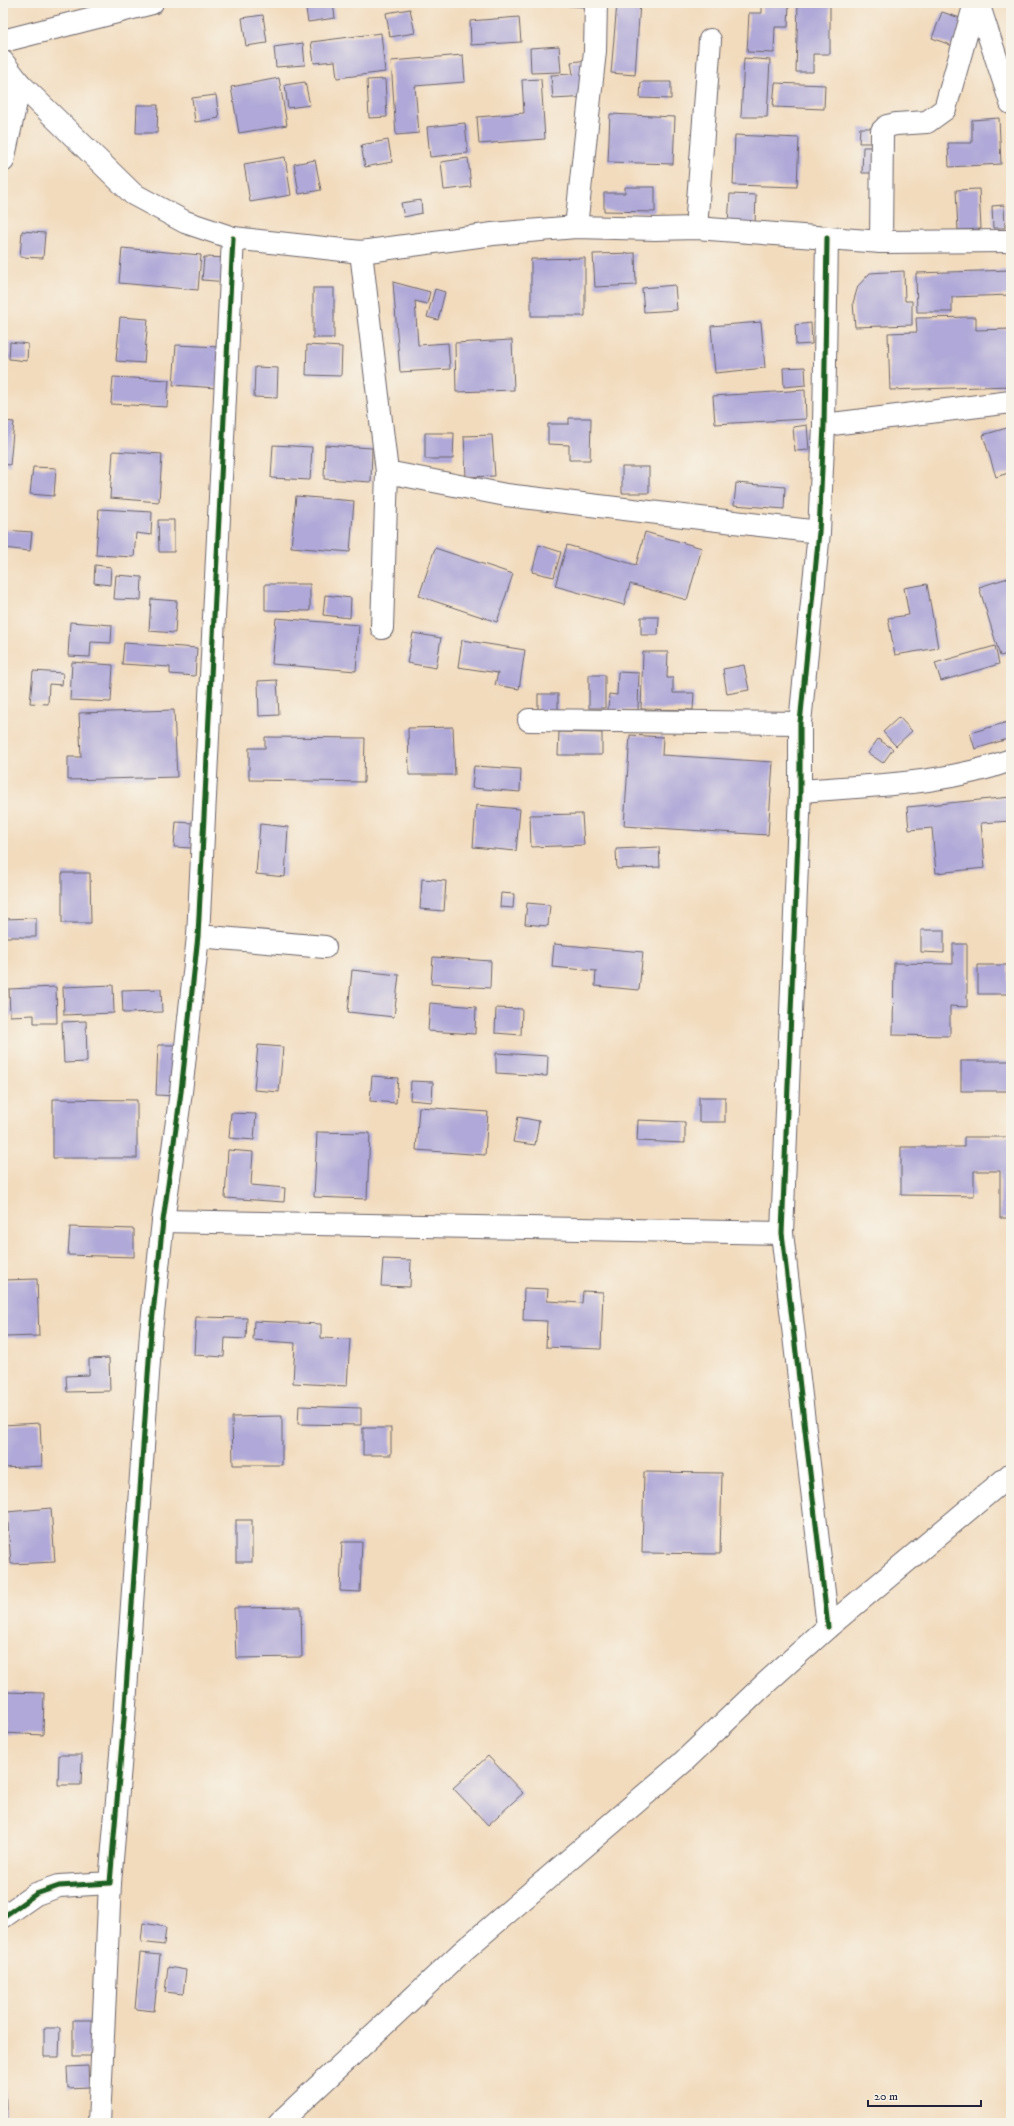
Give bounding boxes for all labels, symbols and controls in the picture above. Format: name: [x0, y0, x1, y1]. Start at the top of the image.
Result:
scale bar: [868, 2082, 981, 2108]
text: 20 m: [874, 2089, 898, 2104]

